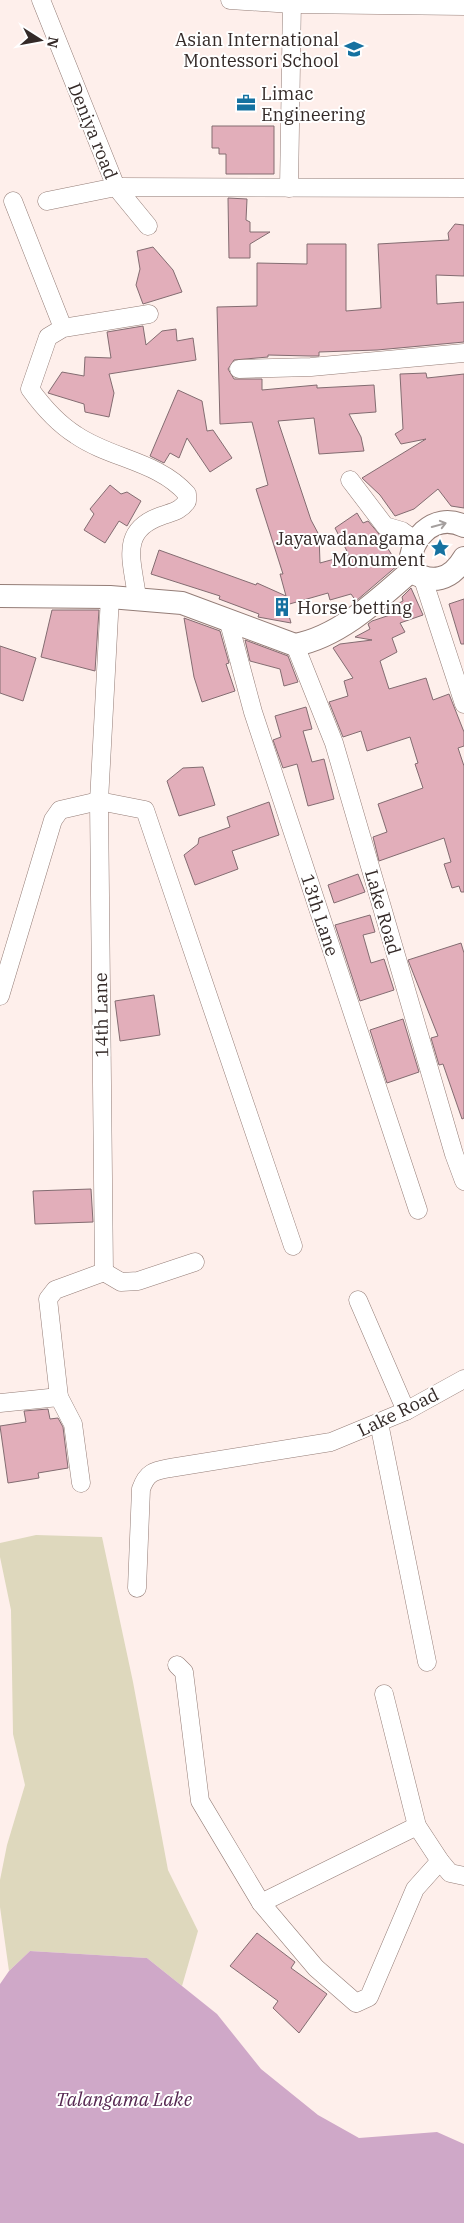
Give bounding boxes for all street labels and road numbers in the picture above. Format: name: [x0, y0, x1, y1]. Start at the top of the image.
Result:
street label: Deniya road: [63, 79, 123, 183]
street label: Lake Road: [360, 867, 406, 957]
street label: 13th Lane: [296, 871, 344, 959]
street label: 14th Lane: [89, 972, 113, 1058]
street label: Lake Road: [354, 1382, 442, 1442]

